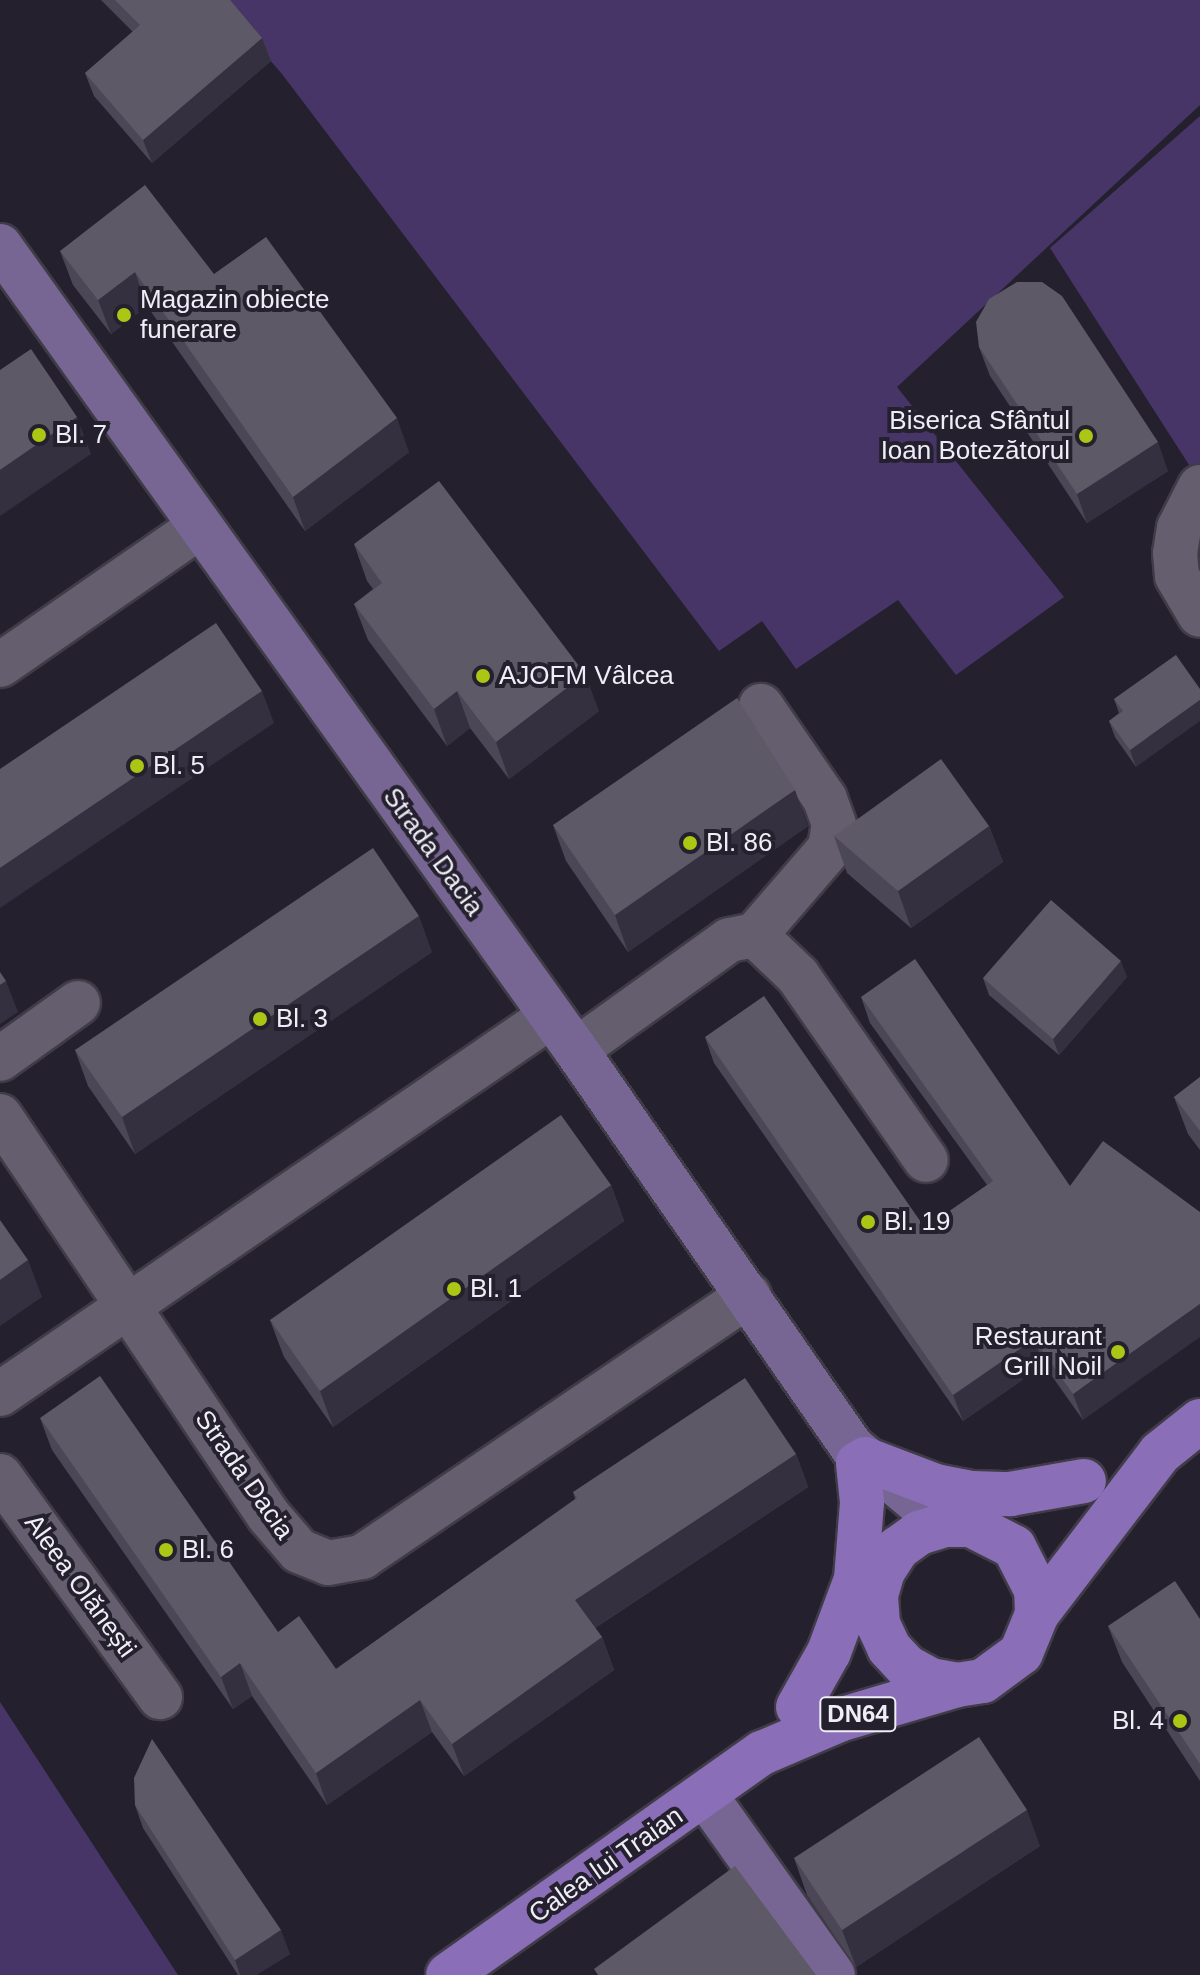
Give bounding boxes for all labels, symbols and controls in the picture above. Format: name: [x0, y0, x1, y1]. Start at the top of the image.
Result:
place label: Magazin obiecte funerare: [140, 284, 329, 346]
marker: Magazin obiecte funerare: [115, 306, 133, 324]
place label: Biserica Sfântul Ioan Botezătorul: [881, 405, 1070, 466]
place label: Bl. 7: [55, 419, 107, 451]
marker: Bl. 7: [30, 426, 48, 444]
marker: Biserica Sfântul Ioan Botezătorul: [1077, 427, 1095, 445]
place label: AJOFM Vâlcea: [499, 660, 674, 692]
marker: AJOFM Vâlcea: [474, 667, 492, 685]
place label: Bl. 5: [153, 750, 205, 782]
marker: Bl. 5: [128, 757, 146, 775]
street label: Strada Dacia: [376, 782, 490, 922]
place label: Bl. 86: [706, 827, 772, 859]
marker: Bl. 86: [681, 834, 699, 852]
place label: Bl. 3: [276, 1003, 328, 1035]
marker: Bl. 3: [251, 1010, 269, 1028]
place label: Bl. 19: [884, 1206, 950, 1238]
marker: Bl. 19: [859, 1213, 877, 1231]
place label: Bl. 1: [470, 1273, 522, 1305]
marker: Bl. 1: [445, 1280, 463, 1298]
place label: Restaurant Grill Noil: [975, 1321, 1102, 1382]
marker: Restaurant Grill Noil: [1109, 1343, 1127, 1361]
street label: Strada Dacia: [188, 1404, 300, 1546]
street label: Aleea Olănești: [18, 1508, 142, 1664]
place label: Bl. 6: [182, 1534, 234, 1566]
marker: Bl. 6: [157, 1541, 175, 1559]
road number: DN64: [818, 1694, 898, 1734]
place label: Bl. 4: [1112, 1705, 1164, 1737]
marker: Bl. 4: [1171, 1712, 1189, 1730]
street label: Calea lui Traian: [523, 1800, 689, 1930]

